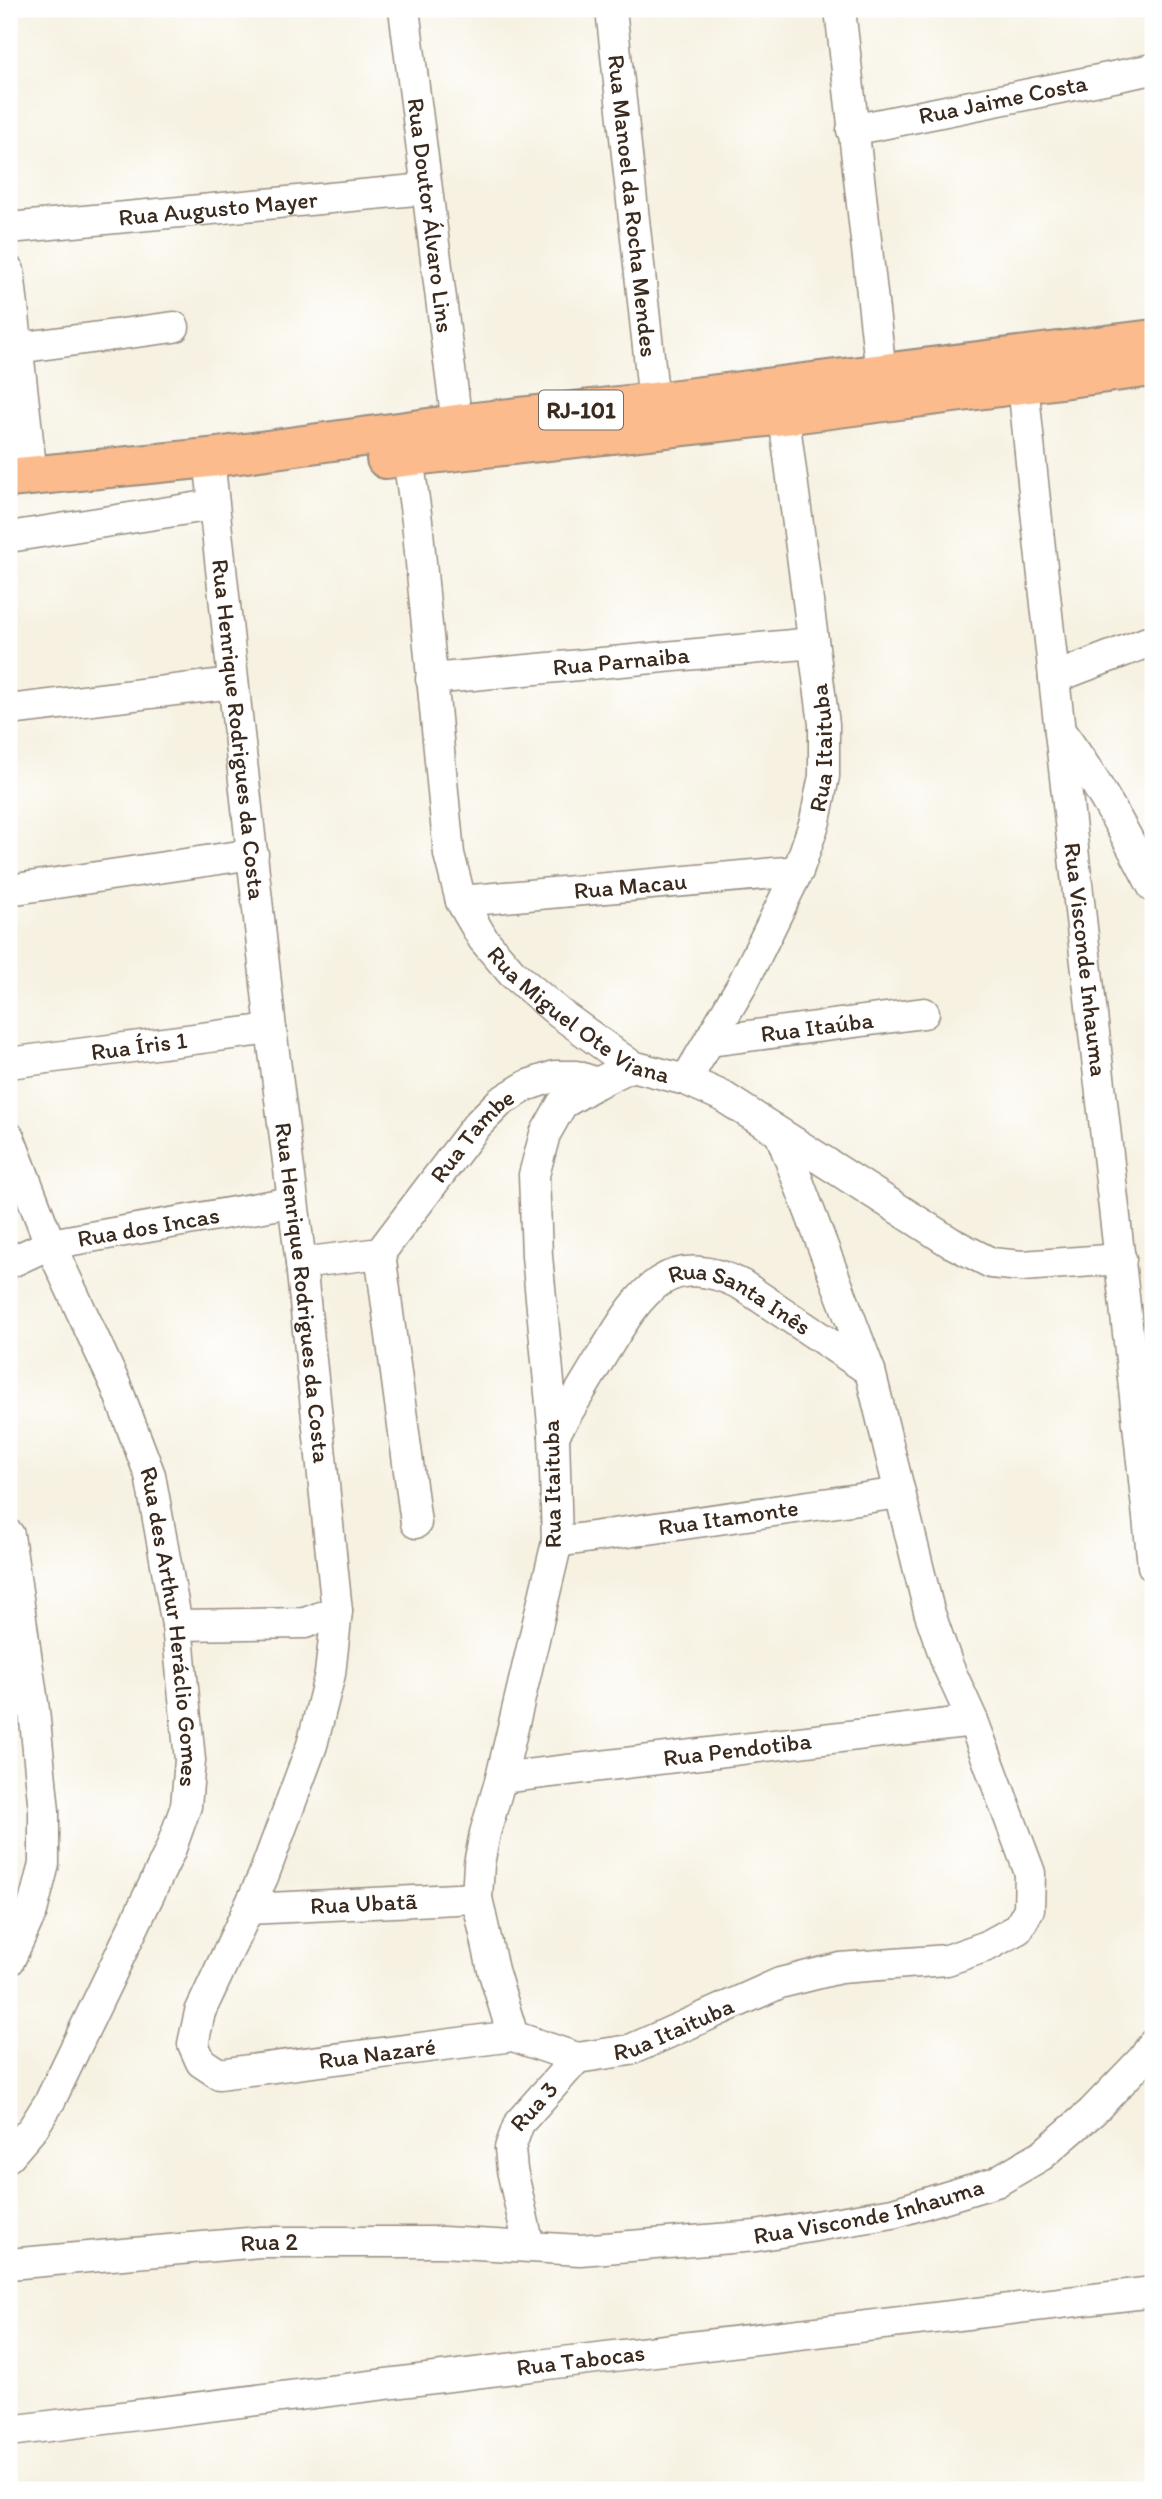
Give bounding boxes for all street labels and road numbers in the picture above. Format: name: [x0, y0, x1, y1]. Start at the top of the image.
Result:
street label: Rua Manoel da Rocha Mendes: [602, 53, 664, 359]
street label: Rua Jaime Costa: [916, 68, 1090, 130]
street label: Rua Doutor Álvaro Lins: [401, 96, 460, 334]
street label: Rua Augusto Mayer: [117, 184, 319, 232]
road number: RJ-101: [539, 390, 623, 430]
street label: Rua Henrique Rodrigues da Costa: [206, 557, 272, 902]
street label: Rua Parnaiba: [551, 640, 691, 681]
street label: Rua Itaituba: [802, 682, 838, 814]
street label: Rua Visconde Inhauma: [1058, 841, 1114, 1078]
street label: Rua Macau: [572, 866, 688, 905]
street label: Rua Miguel Ote Viana: [481, 940, 673, 1089]
street label: Rua Itaúba: [759, 1005, 876, 1048]
street label: Rua Íris 1: [89, 1025, 189, 1066]
street label: Rua Tambe: [424, 1082, 519, 1188]
street label: Rua Henrique Rodrigues da Costa: [269, 1121, 337, 1465]
street label: Rua dos Incas: [75, 1200, 221, 1253]
street label: Rua Santa Inês: [664, 1256, 817, 1341]
street label: Rua Itaituba: [536, 1419, 567, 1549]
street label: Rua des Arthur Heráclio Gomes: [134, 1462, 205, 1788]
street label: Rua Itamonte: [656, 1493, 800, 1541]
street label: Rua Pendotiba: [661, 1726, 814, 1772]
street label: Rua Ubatã: [310, 1886, 419, 1920]
street label: Rua Itaituba: [611, 1990, 738, 2066]
street label: Rua Nazaré: [317, 2031, 437, 2075]
street label: Rua 3: [503, 2075, 564, 2137]
street label: Rua Visconde Inhauma: [751, 2172, 987, 2250]
street label: Rua 2: [239, 2227, 298, 2258]
street label: Rua Tabocas: [515, 2337, 646, 2382]

